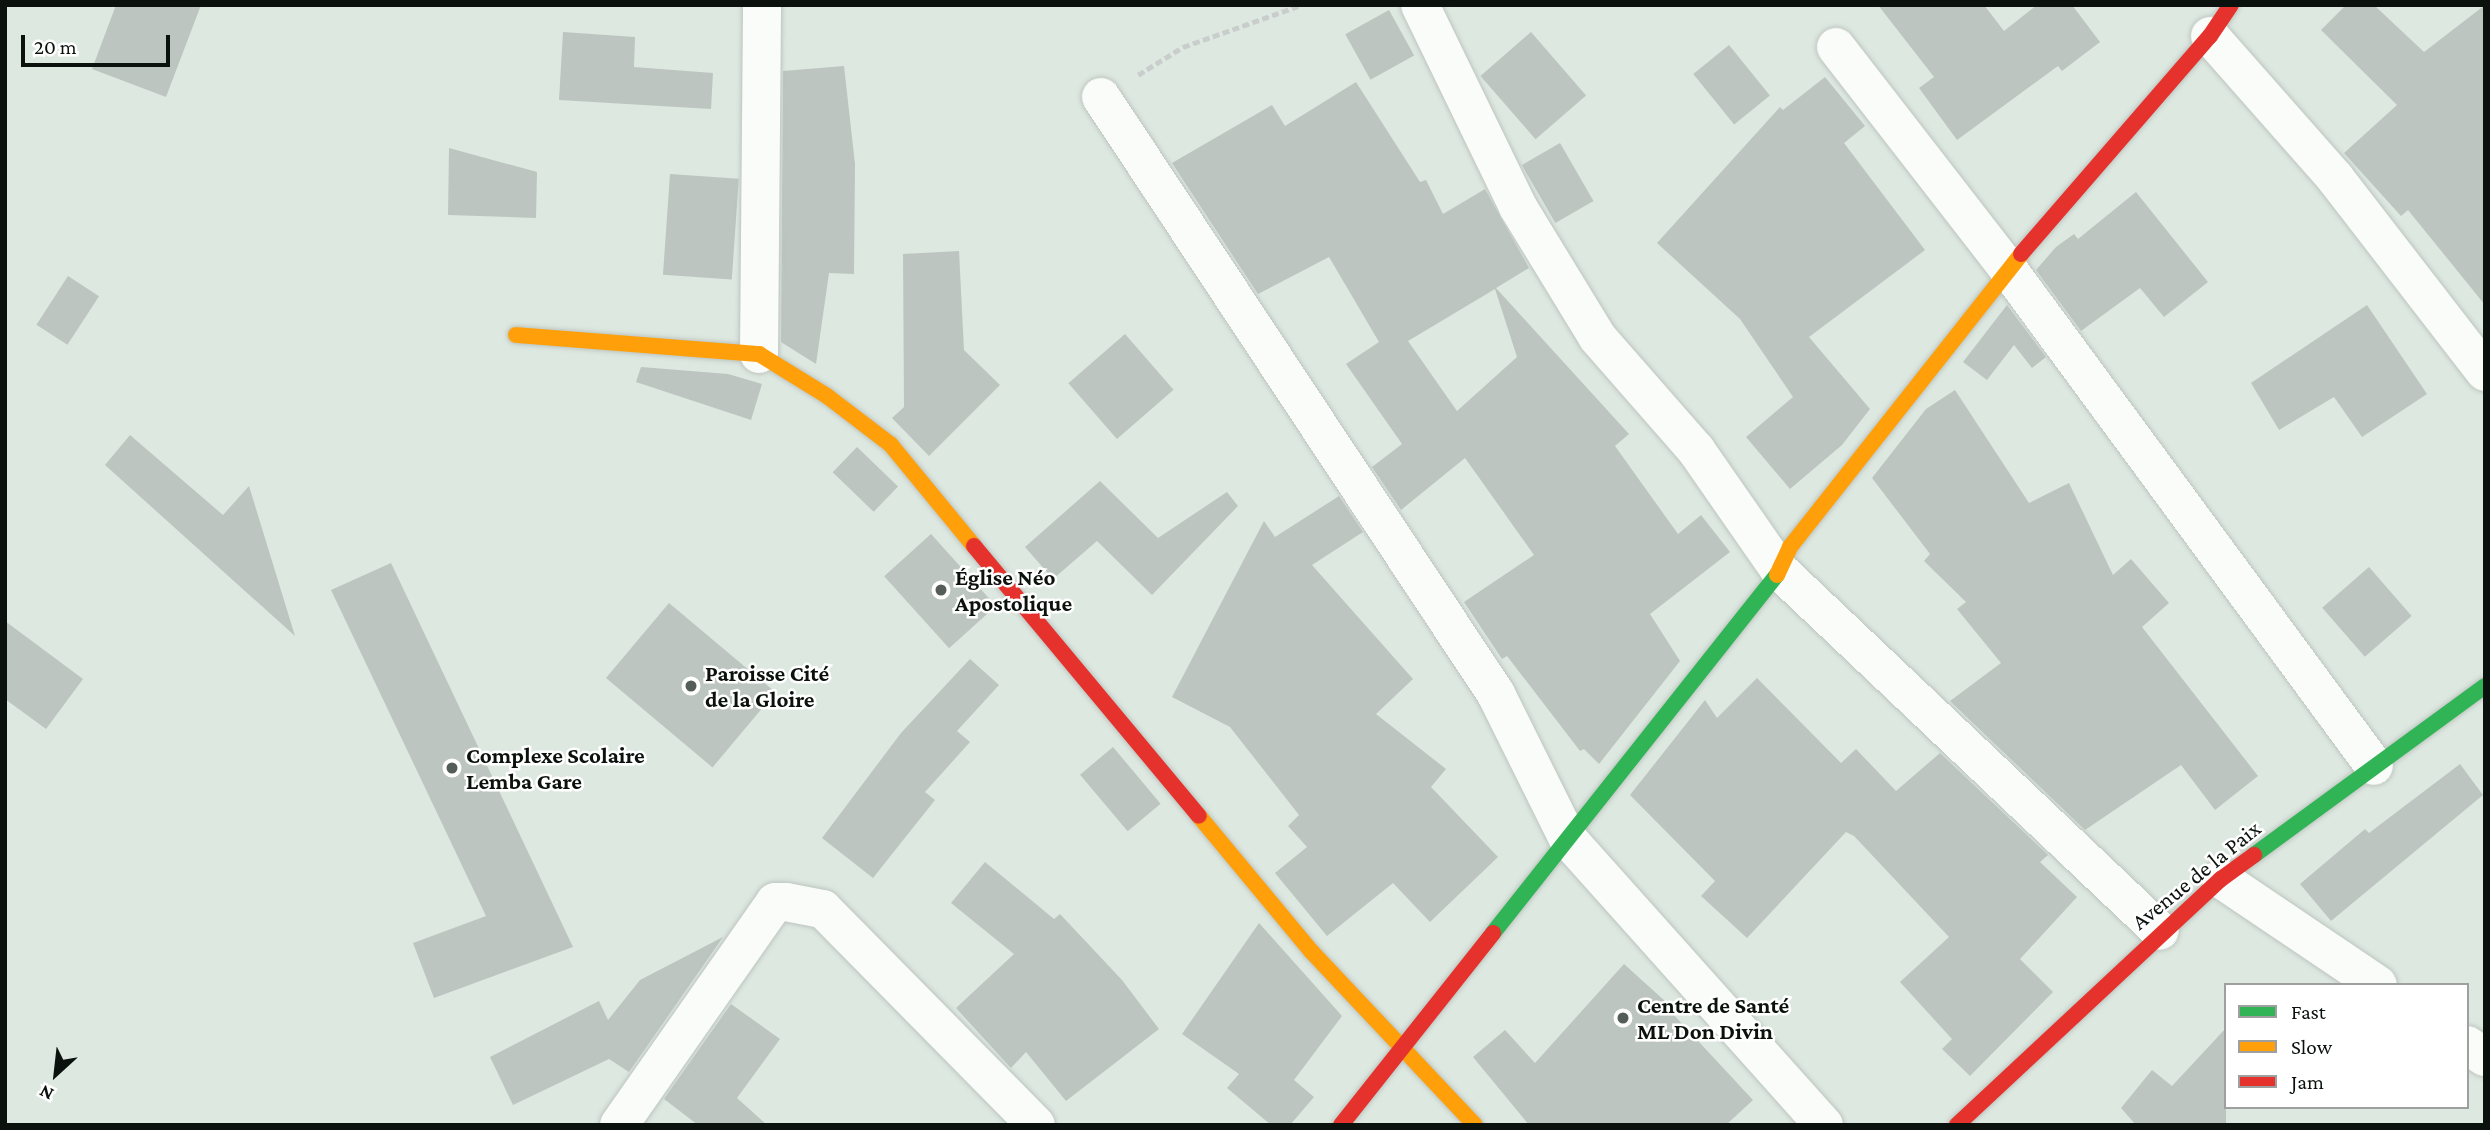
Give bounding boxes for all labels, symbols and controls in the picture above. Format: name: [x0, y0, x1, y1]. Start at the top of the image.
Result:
scale bar: [24, 21, 173, 65]
text: 20 m: [34, 35, 77, 59]
place label: Église Néo Apostolique: [955, 563, 1072, 617]
marker: Église Néo Apostolique: [933, 582, 949, 598]
place label: Paroisse Cité de la Gloire: [705, 659, 829, 713]
marker: Paroisse Cité de la Gloire: [683, 678, 699, 694]
place label: Complexe Scolaire Lemba Gare: [466, 741, 645, 795]
marker: Complexe Scolaire Lemba Gare: [444, 760, 460, 776]
street label: Avenue de la Paix: [2126, 814, 2266, 936]
legend: [2224, 983, 2469, 1109]
place label: Centre de Santé ML Don Divin: [1637, 991, 1789, 1045]
text: Fast: [2291, 1000, 2326, 1024]
marker: Centre de Santé ML Don Divin: [1615, 1010, 1631, 1026]
text: Slow: [2291, 1035, 2332, 1059]
north arrow: [21, 1039, 91, 1109]
text: Jam: [2291, 1070, 2324, 1094]
text: N: [36, 1081, 57, 1105]

